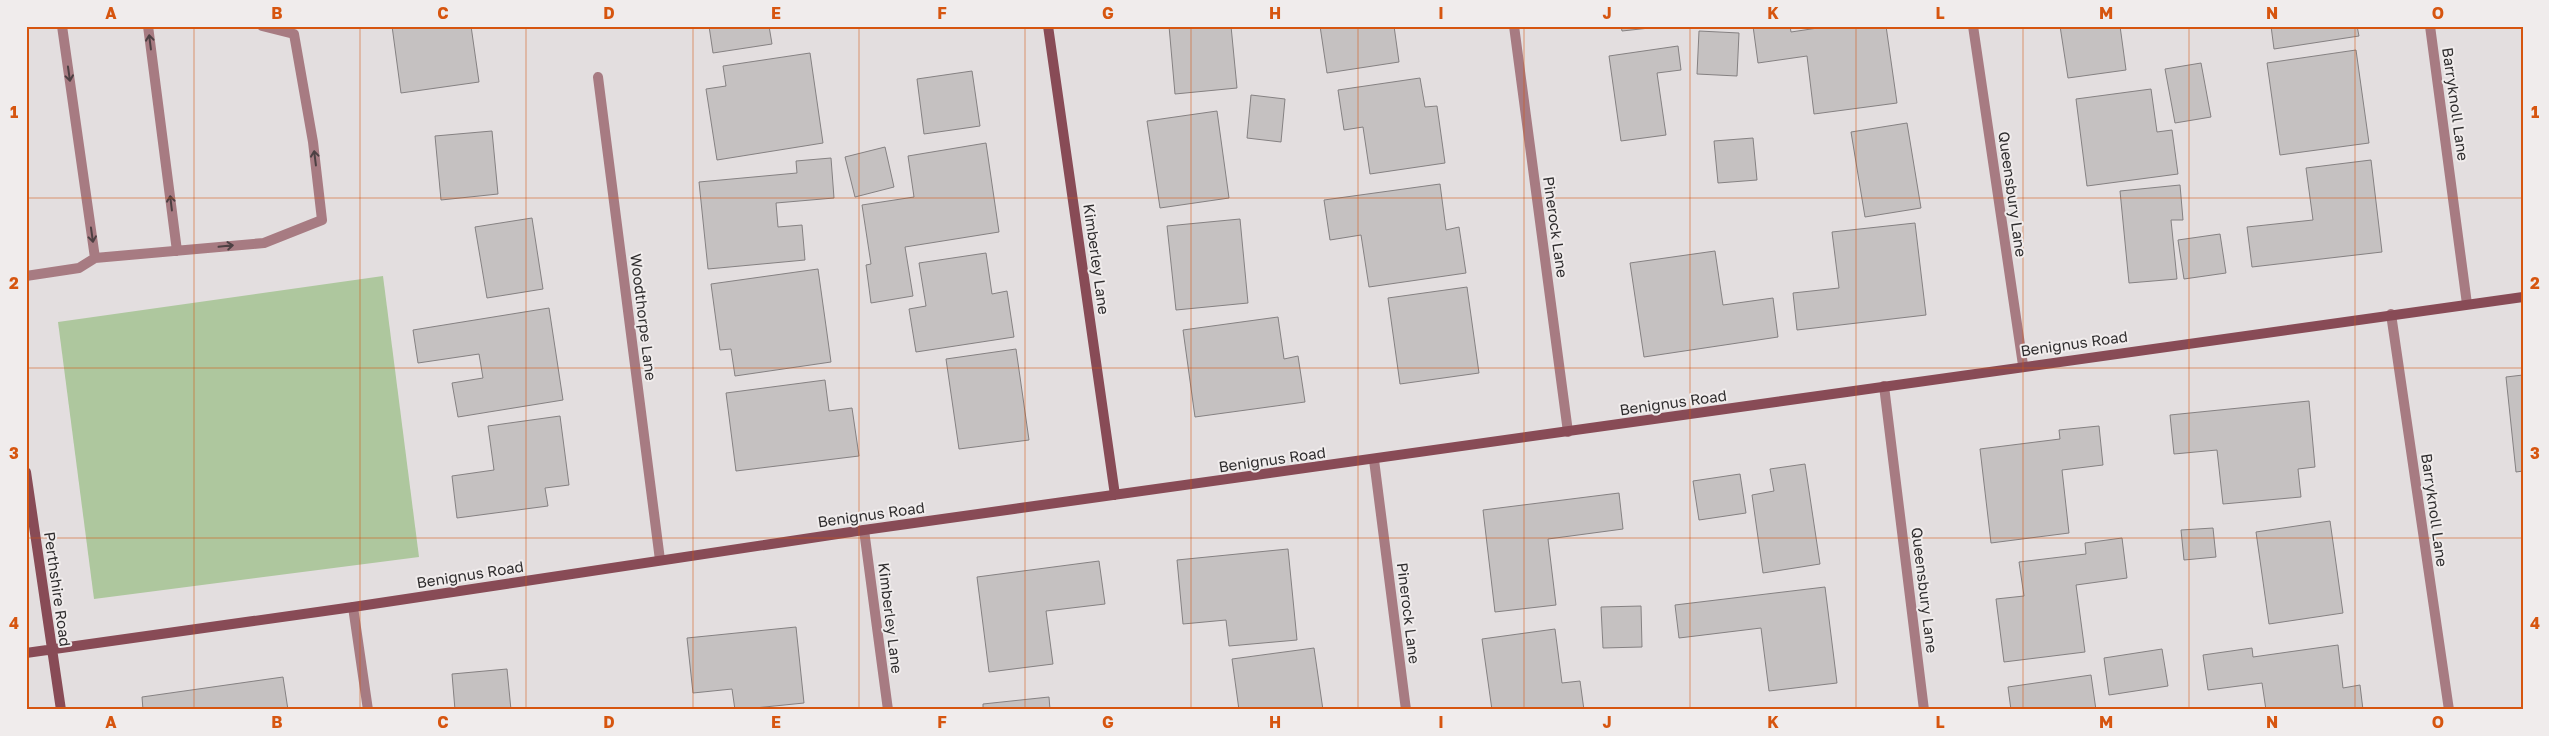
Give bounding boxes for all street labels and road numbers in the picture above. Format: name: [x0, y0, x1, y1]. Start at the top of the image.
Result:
street label: Barryknoll Lane: [2439, 46, 2473, 162]
street label: Queensbury Lane: [1995, 130, 2031, 258]
street label: Pinerock Lane: [1540, 175, 1572, 279]
street label: Kimberley Lane: [1080, 202, 1114, 316]
street label: Woodthorpe Lane: [627, 252, 661, 382]
street label: Benignus Road: [2019, 327, 2129, 359]
street label: Benignus Road: [1618, 386, 1728, 418]
street label: Benignus Road: [1217, 443, 1327, 475]
street label: Barryknoll Lane: [2418, 452, 2452, 568]
street label: Benignus Road: [816, 498, 926, 530]
street label: Queensbury Lane: [1908, 526, 1942, 654]
street label: Perthshire Road: [41, 530, 75, 648]
street label: Benignus Road: [415, 557, 525, 591]
street label: Kimberley Lane: [875, 561, 907, 675]
street label: Pinerock Lane: [1394, 561, 1424, 665]

